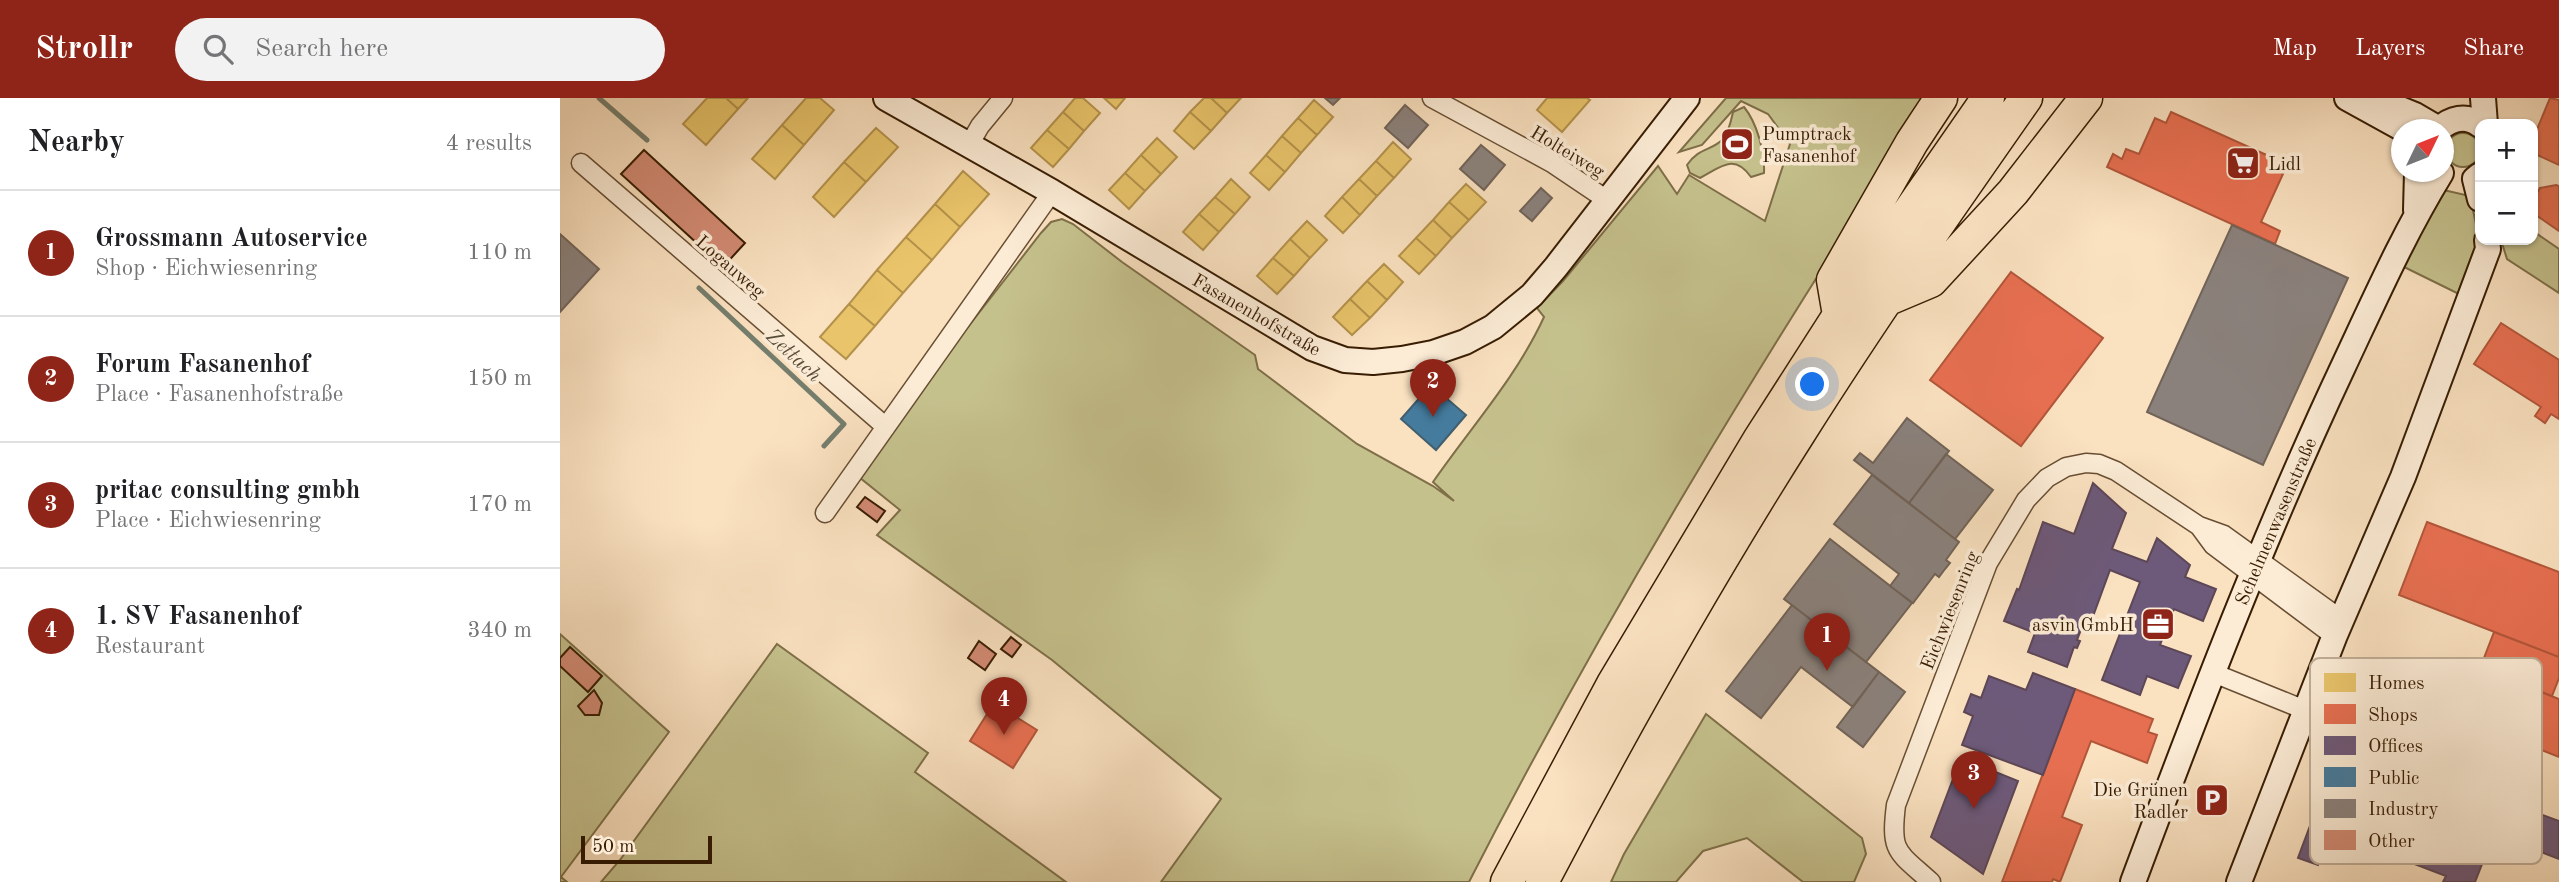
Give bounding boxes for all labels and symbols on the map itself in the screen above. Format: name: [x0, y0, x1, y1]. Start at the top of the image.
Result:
north arrow: [2391, 119, 2454, 182]
street label: Holteiweg: [1526, 124, 1608, 183]
sports icon: Pumptrack Fasanenhof: [1718, 125, 1756, 163]
place label: Pumptrack Fasanenhof: [1762, 126, 1857, 167]
supermarket icon: Lidl: [2224, 144, 2262, 182]
place label: Lidl: [2268, 156, 2301, 175]
street label: Logauweg: [691, 233, 768, 303]
street label: Fasanenhofstraße: [1188, 272, 1323, 361]
water label: Zettach: [761, 325, 825, 387]
pin: 2: [1410, 359, 1456, 417]
your location: [1795, 367, 1829, 401]
street label: Schelmenwasenstraße: [2233, 435, 2321, 609]
street label: Eichwiesenring: [1919, 548, 1984, 673]
office icon: asvin GmbH: [2139, 605, 2177, 643]
pin: 1: [1804, 613, 1850, 671]
place label: asvin GmbH: [2032, 617, 2134, 636]
legend: [2310, 658, 2542, 864]
text: Homes: [2368, 675, 2424, 694]
pin: 4: [981, 677, 1027, 735]
text: Shops: [2368, 707, 2418, 726]
text: Offices: [2368, 738, 2423, 757]
pin: 3: [1951, 751, 1997, 809]
text: Public: [2368, 770, 2419, 789]
parking icon: Die Grünen Radler: [2193, 781, 2231, 819]
place label: Die Grünen Radler: [2093, 782, 2188, 823]
text: Industry: [2368, 801, 2439, 820]
scale bar: [581, 833, 712, 865]
text: Other: [2368, 833, 2415, 852]

